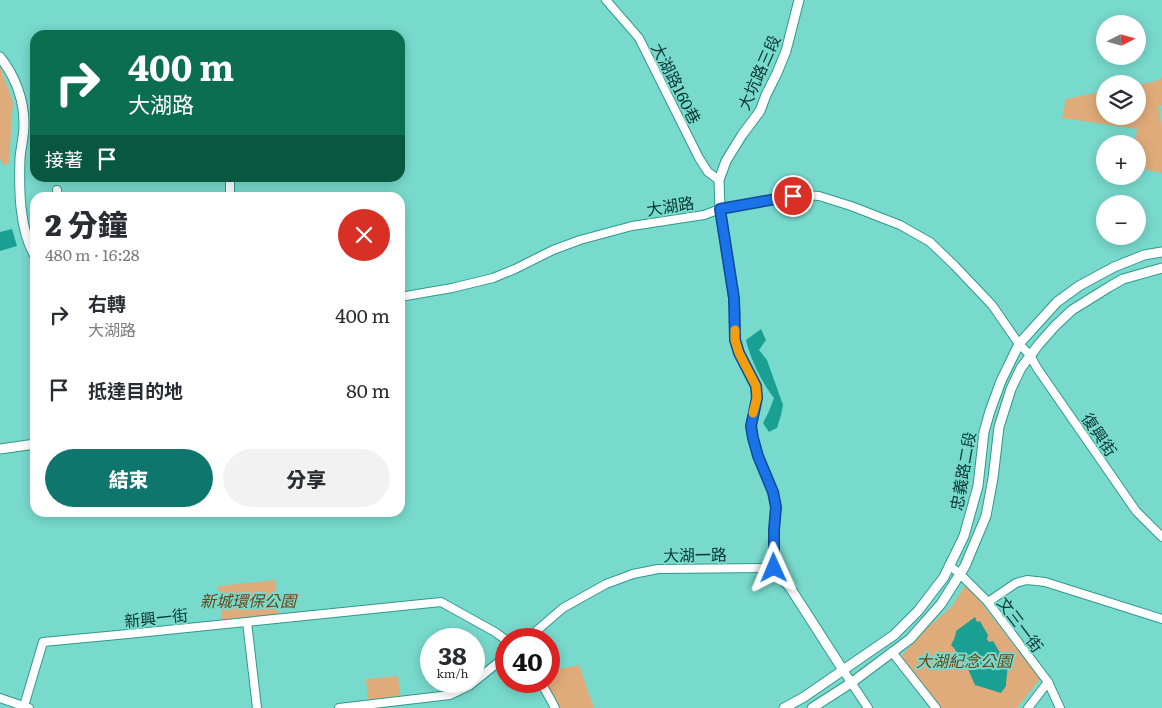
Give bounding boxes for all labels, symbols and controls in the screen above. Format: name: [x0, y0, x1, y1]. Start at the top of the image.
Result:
north arrow: [1096, 15, 1146, 65]
map controls: [1096, 15, 1146, 245]
street label: 大坑路三段: [731, 31, 785, 113]
street label: 大湖路160巷: [646, 38, 708, 128]
text: 400 m: [128, 40, 234, 92]
icon: right: [45, 50, 110, 115]
button: layers: [1096, 75, 1146, 125]
text: 大湖路: [128, 87, 194, 120]
button: +: [1096, 135, 1146, 185]
text: 接著: [45, 145, 83, 173]
icon: arrive: [93, 145, 121, 173]
pin: [772, 175, 814, 217]
icon: arrive: [779, 182, 807, 210]
street label: 大湖路: [644, 189, 696, 221]
button: −: [1096, 195, 1146, 245]
text: 2 分鐘: [45, 201, 128, 245]
button: close: [338, 209, 390, 261]
text: 480 m · 16:28: [45, 242, 140, 266]
text: 右轉: [88, 289, 126, 317]
icon: right: [45, 301, 73, 329]
text: 400 m: [335, 301, 390, 329]
text: 大湖路: [88, 317, 136, 341]
icon: arrive: [45, 376, 73, 404]
text: 抵達目的地: [88, 376, 183, 404]
text: 80 m: [346, 376, 390, 404]
street label: 復興街: [1077, 407, 1123, 461]
street label: 忠義路二段: [943, 430, 981, 512]
button: 結束: [45, 449, 213, 507]
button: 分享: [223, 449, 390, 507]
street label: 大湖一路: [663, 541, 727, 567]
position arrow: [747, 541, 799, 593]
park label: 新城環保公園: [200, 588, 298, 612]
street label: 文三一街: [992, 591, 1050, 657]
street label: 新興一街: [123, 602, 189, 632]
speed limit sign: 40: [495, 628, 560, 693]
text: 38: [438, 636, 467, 673]
park label: 大湖紀念公園: [916, 648, 1014, 672]
text: km/h: [437, 664, 468, 682]

